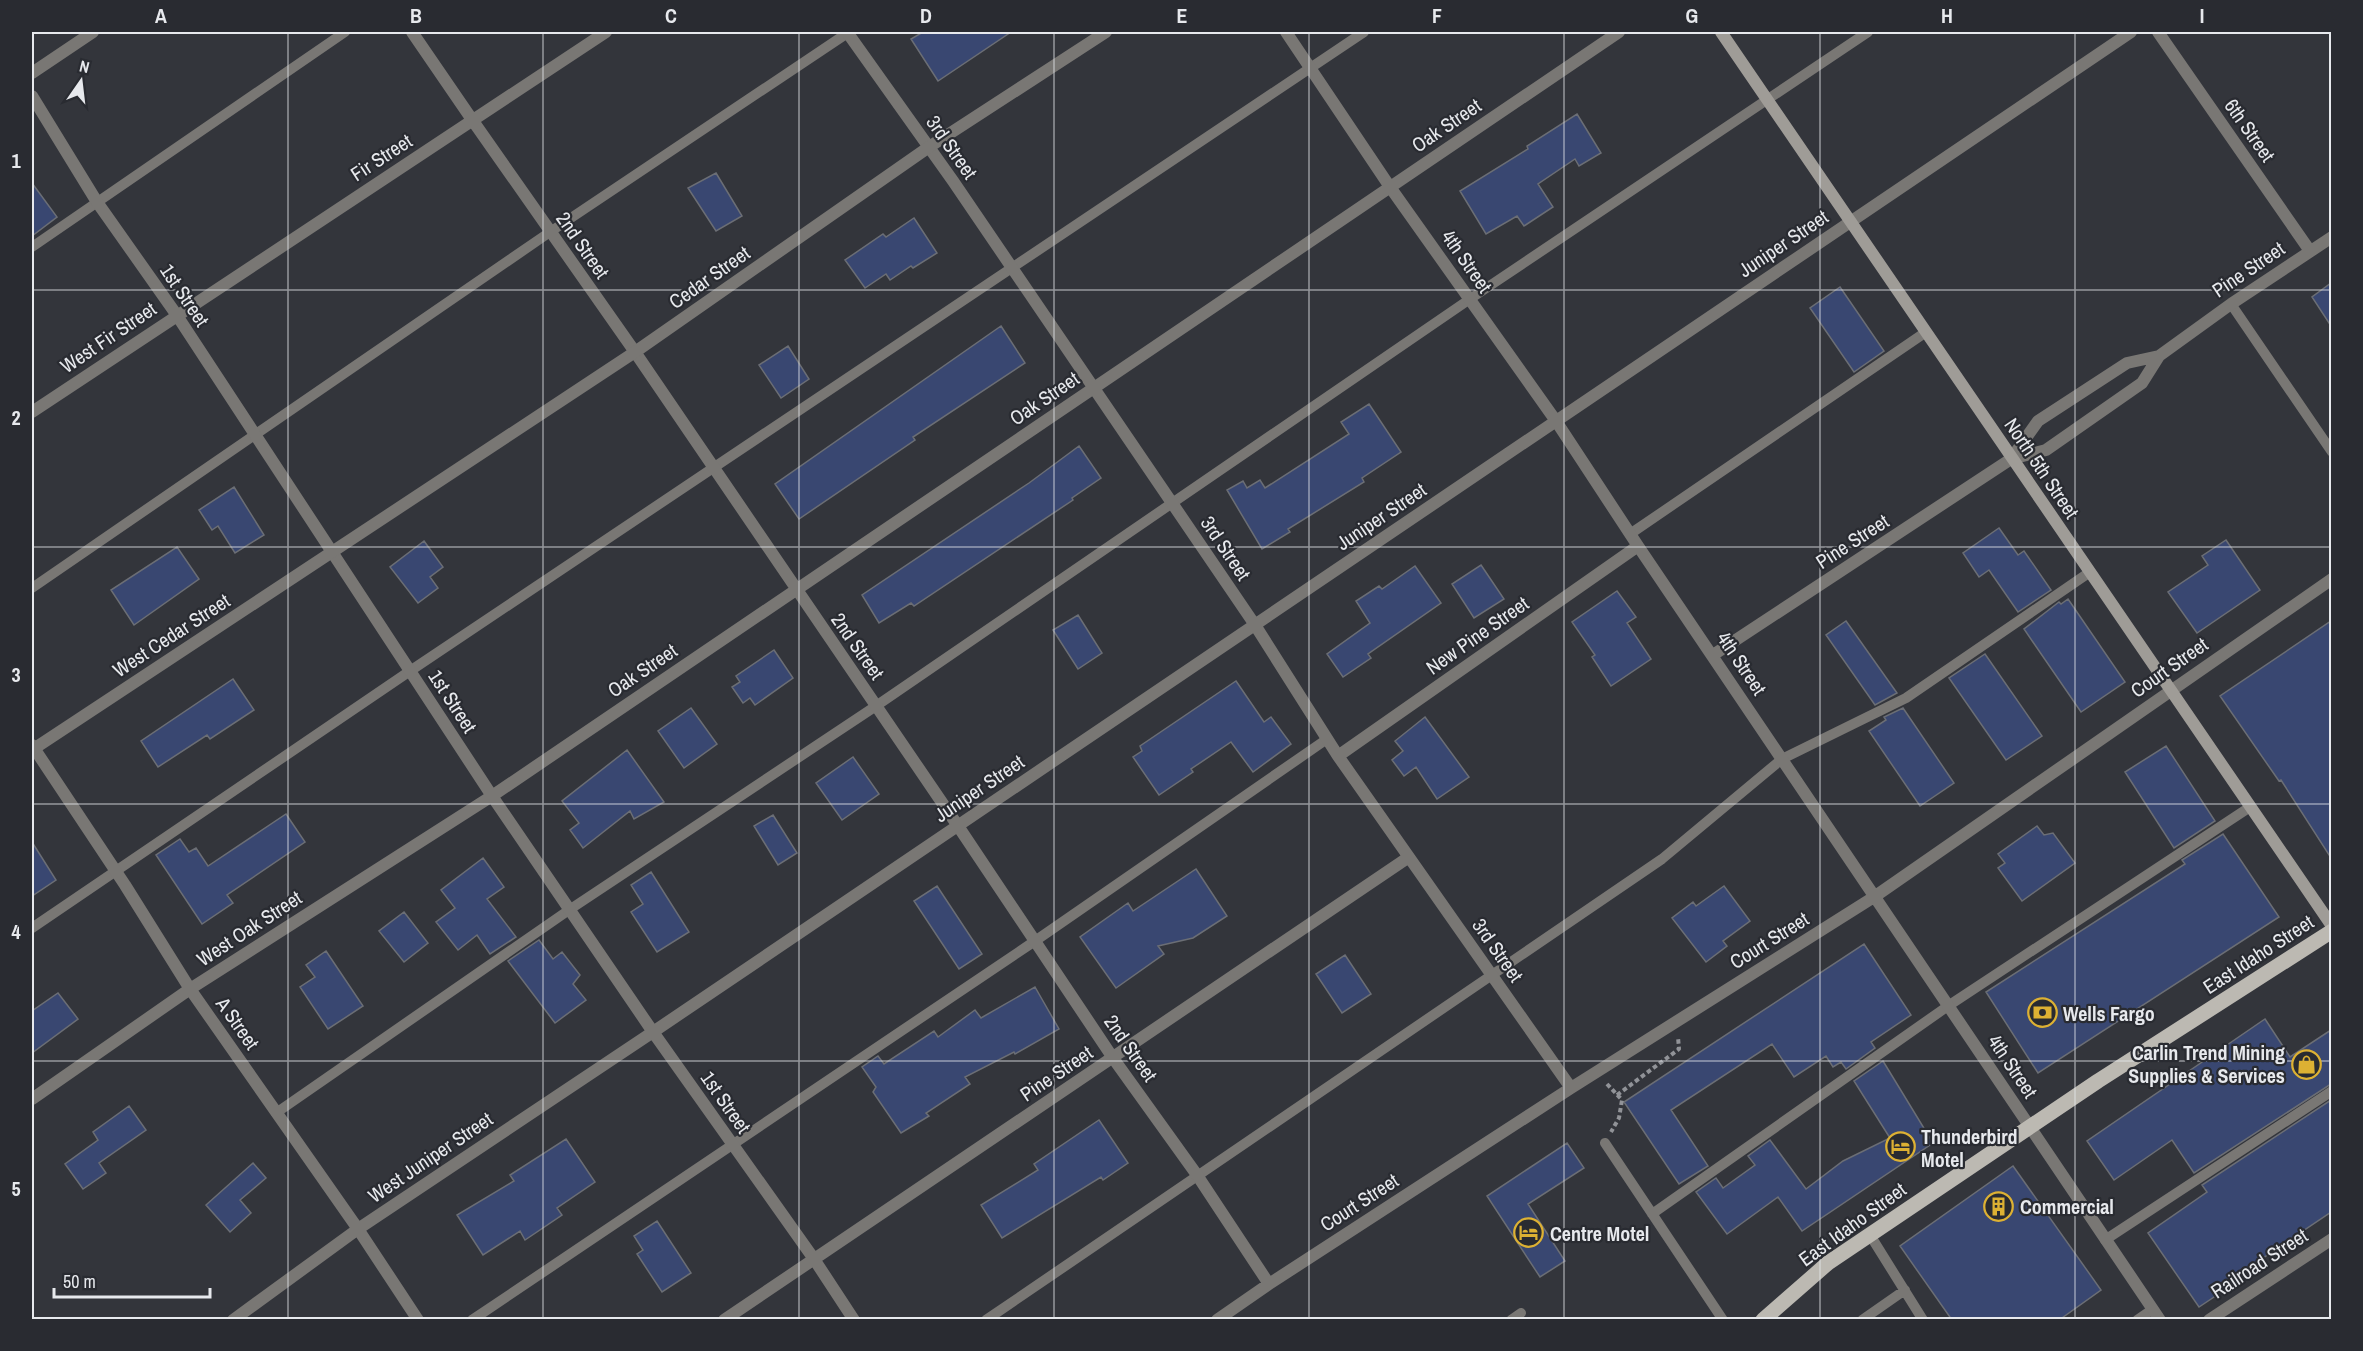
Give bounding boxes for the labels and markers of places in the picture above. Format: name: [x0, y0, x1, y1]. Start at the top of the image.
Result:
bank icon: Wells Fargo: [2026, 997, 2058, 1029]
place label: Wells Fargo: [2063, 1000, 2155, 1027]
place label: Carlin Trend Mining Supplies & Services: [2128, 1039, 2285, 1089]
shop icon: Carlin Trend Mining Supplies & Services: [2290, 1048, 2322, 1080]
place label: Thunderbird Motel: [1921, 1123, 2018, 1173]
hotel icon: Thunderbird Motel: [1884, 1131, 1916, 1163]
building icon: Commercial: [1983, 1190, 2015, 1222]
place label: Commercial: [2020, 1193, 2114, 1220]
hotel icon: Centre Motel: [1513, 1217, 1545, 1249]
place label: Centre Motel: [1550, 1220, 1649, 1247]

